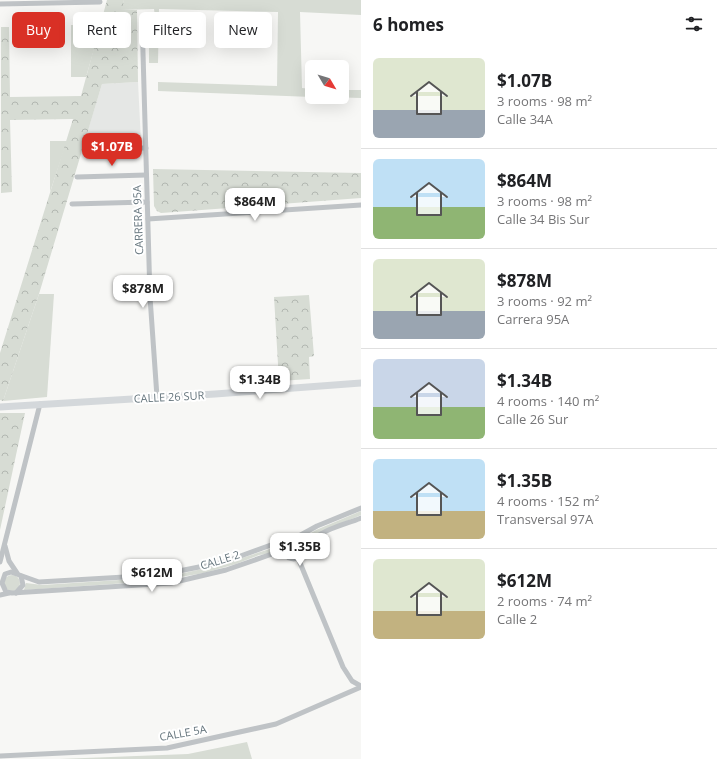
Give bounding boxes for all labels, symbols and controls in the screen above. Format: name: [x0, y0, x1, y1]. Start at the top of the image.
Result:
chip: Buy: [12, 12, 65, 48]
chip: Rent: [73, 12, 131, 48]
chip: Filters: [139, 12, 206, 48]
chip: New: [214, 12, 272, 48]
text: 6 homes: [373, 13, 444, 36]
icon: filters: [683, 13, 705, 35]
north arrow: [305, 60, 349, 104]
map controls: [305, 60, 349, 104]
text: $1.07B: [497, 69, 552, 92]
icon: home: [405, 74, 453, 122]
text: 3 rooms · 98 m²: [497, 92, 592, 110]
text: Calle 34A: [497, 110, 553, 128]
pin: $1.07B: [79, 133, 145, 167]
text: $1.07B: [91, 137, 133, 155]
text: $864M: [497, 169, 552, 192]
icon: home: [405, 175, 453, 223]
street label: CARRERA 95A: [129, 185, 146, 255]
pin: $864M: [227, 188, 283, 222]
text: $864M: [234, 192, 276, 210]
text: 3 rooms · 98 m²: [497, 192, 592, 210]
text: Calle 34 Bis Sur: [497, 210, 590, 228]
text: $878M: [497, 269, 552, 292]
pin: $878M: [115, 275, 171, 309]
icon: home: [405, 275, 453, 323]
text: $878M: [122, 279, 164, 297]
text: 3 rooms · 92 m²: [497, 292, 592, 310]
text: Carrera 95A: [497, 310, 569, 328]
pin: $1.34B: [227, 366, 293, 400]
text: $1.34B: [497, 369, 552, 392]
text: $1.34B: [239, 370, 281, 388]
icon: home: [405, 375, 453, 423]
street label: CALLE 26 SUR: [133, 387, 205, 406]
text: 4 rooms · 140 m²: [497, 392, 599, 410]
text: Calle 26 Sur: [497, 410, 568, 428]
text: $1.35B: [497, 469, 552, 492]
icon: home: [405, 475, 453, 523]
text: 4 rooms · 152 m²: [497, 492, 599, 510]
text: Transversal 97A: [497, 510, 593, 528]
pin: $1.35B: [267, 533, 333, 567]
text: $1.35B: [279, 537, 321, 555]
street label: CALLE 2: [198, 546, 241, 573]
pin: $612M: [124, 559, 180, 593]
text: $612M: [131, 563, 173, 581]
text: $612M: [497, 569, 552, 592]
icon: home: [405, 575, 453, 623]
text: 2 rooms · 74 m²: [497, 592, 592, 610]
text: Calle 2: [497, 610, 537, 628]
street label: CALLE 5A: [158, 721, 208, 744]

